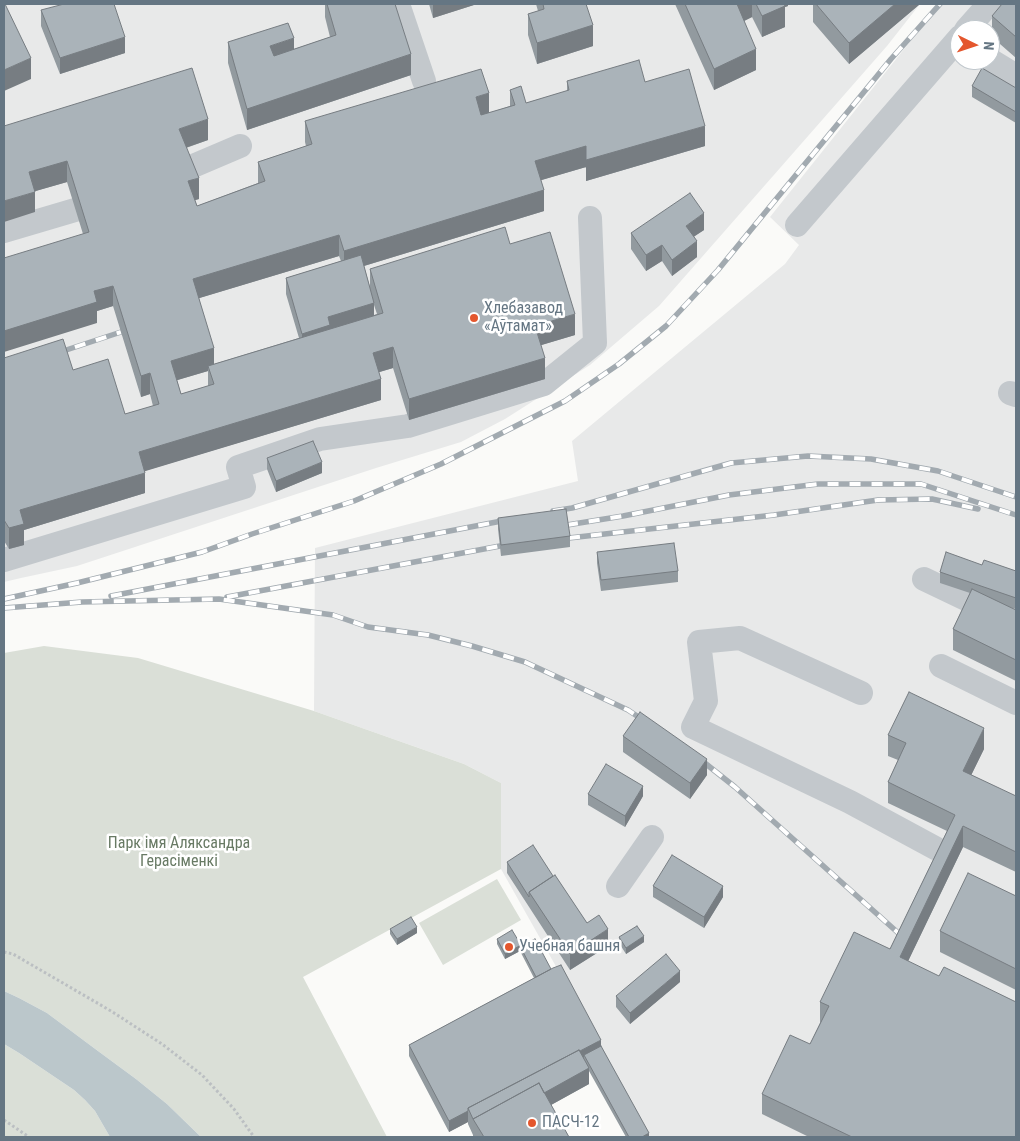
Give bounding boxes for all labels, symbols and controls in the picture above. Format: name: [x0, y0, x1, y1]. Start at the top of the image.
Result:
north arrow: [950, 20, 1000, 70]
text: N: [981, 41, 997, 51]
place label: Хлебазавод «Аўтамат»: [484, 299, 563, 337]
marker: Хлебазавод «Аўтамат»: [468, 312, 480, 324]
park label: Парк імя Аляксандра Герасіменкі: [108, 834, 250, 872]
place label: Учебная башня: [519, 937, 620, 957]
marker: Учебная башня: [503, 941, 515, 953]
place label: ПАСЧ-12: [542, 1113, 600, 1133]
marker: ПАСЧ-12: [526, 1117, 538, 1129]

